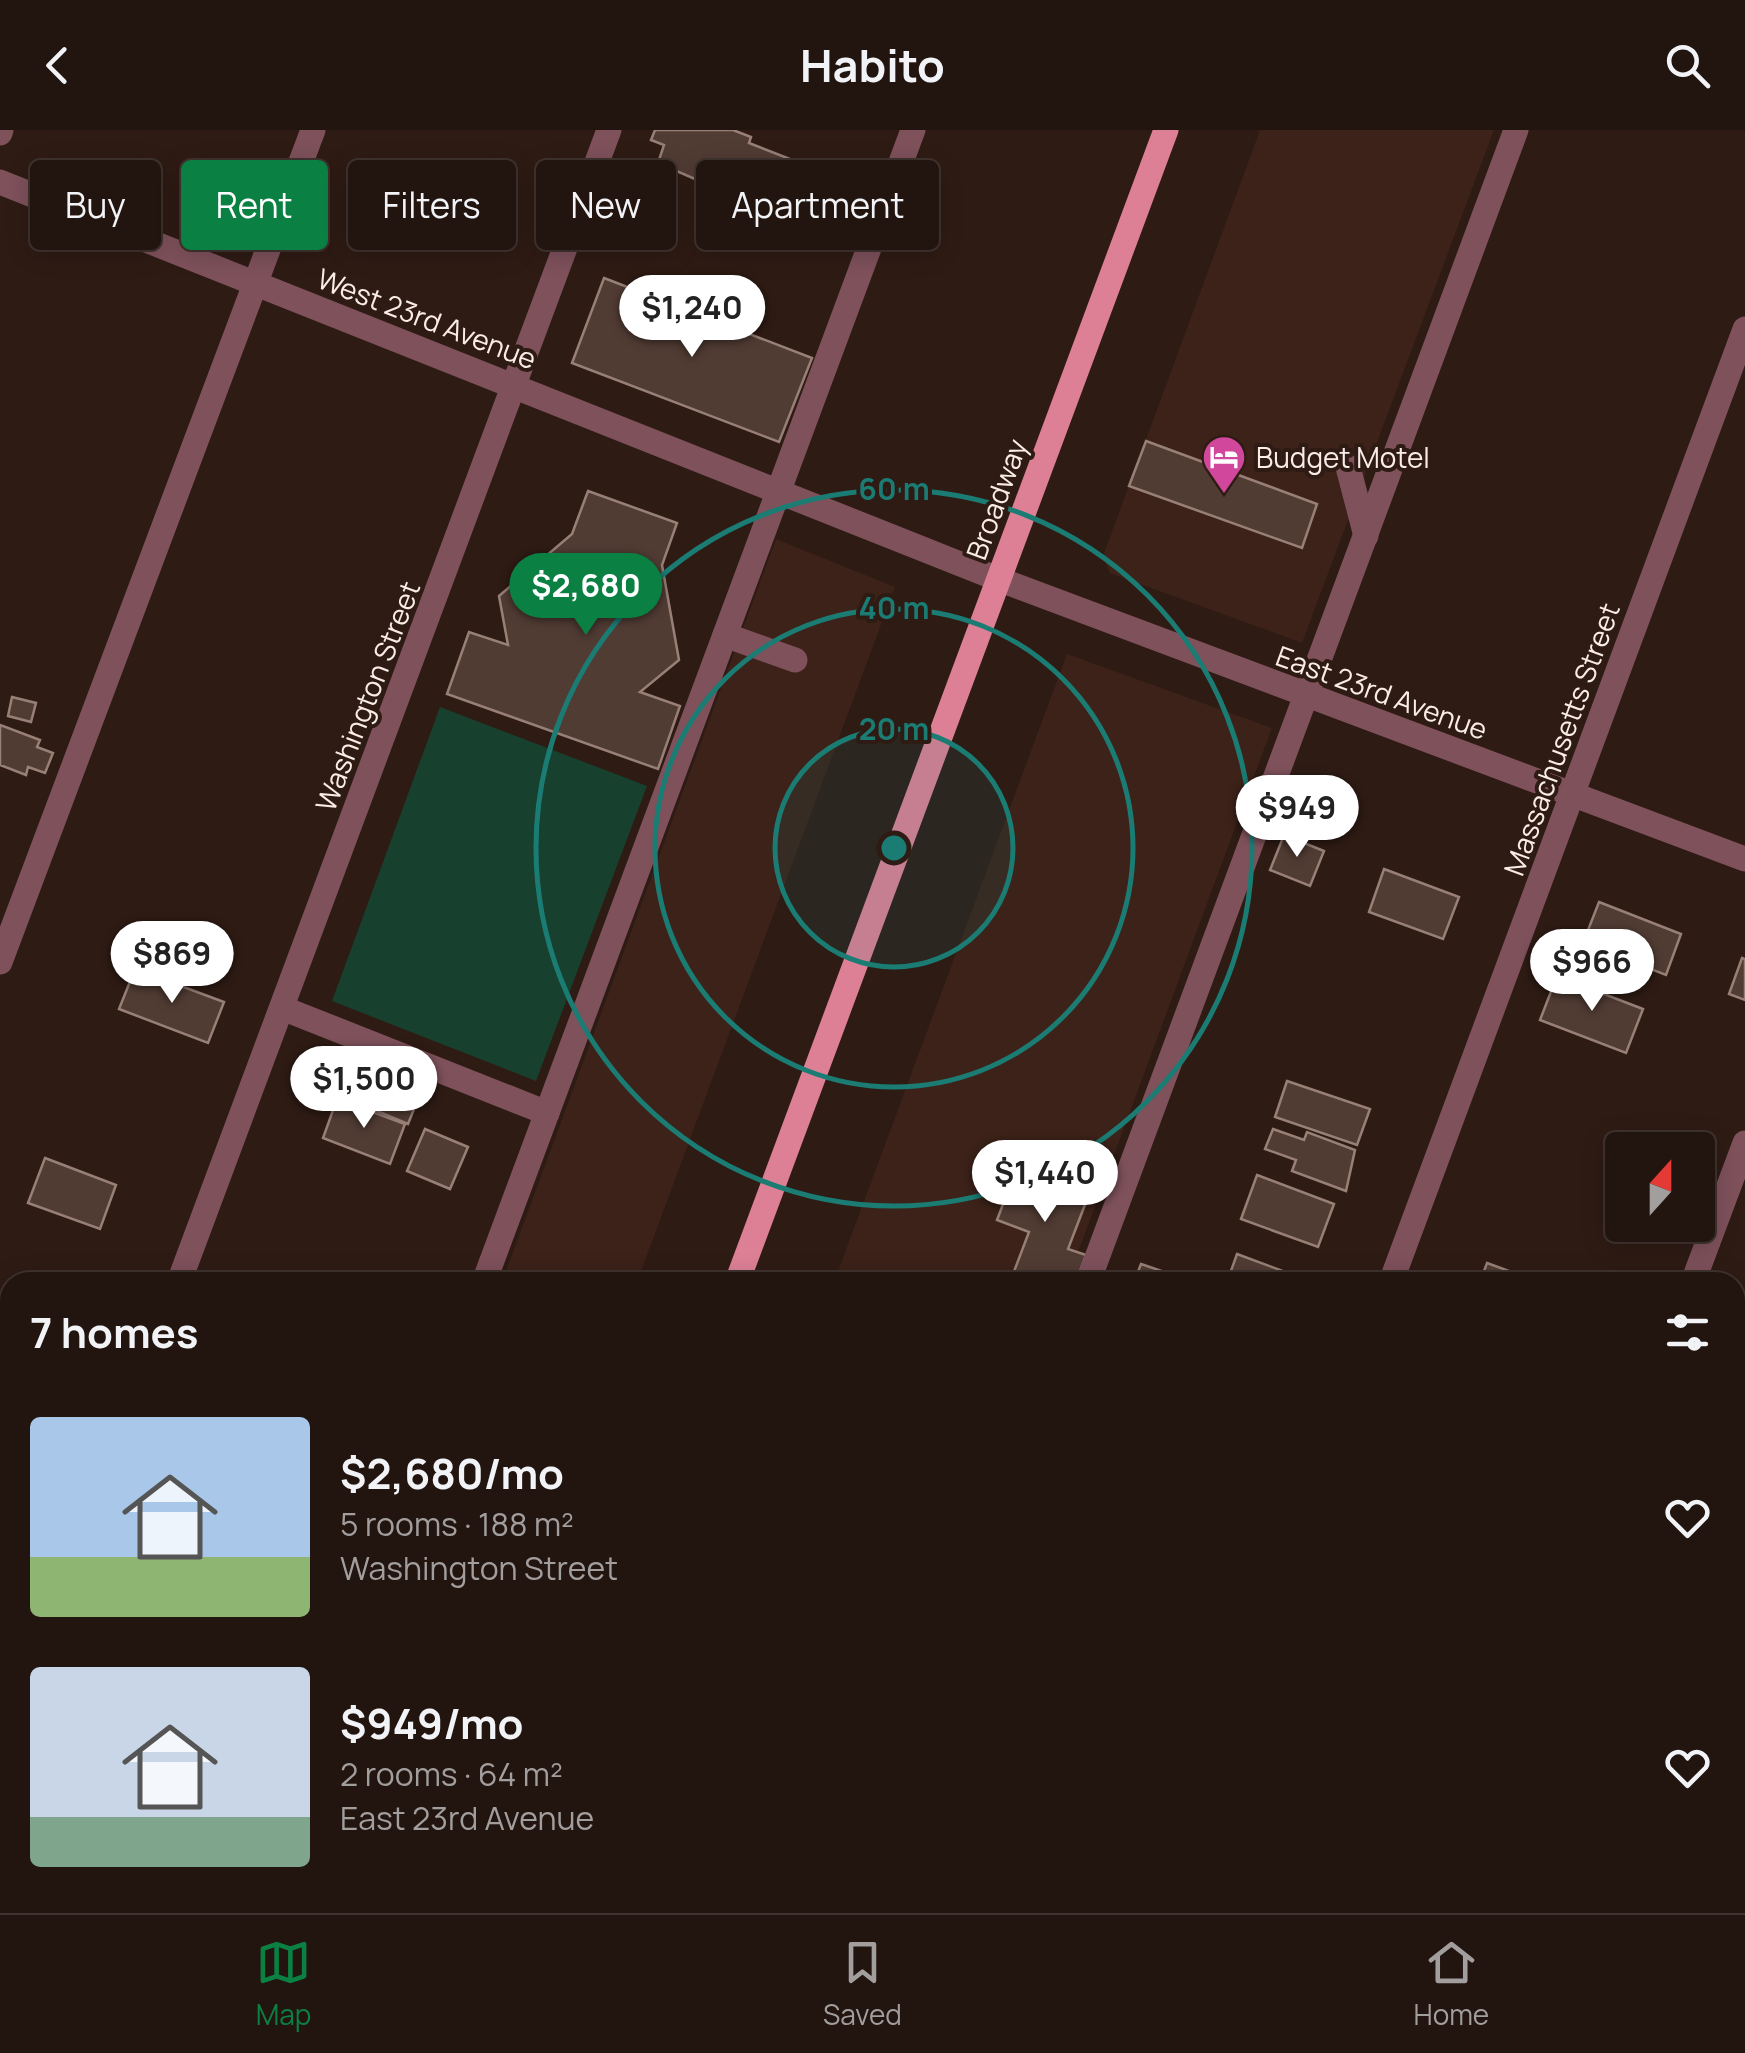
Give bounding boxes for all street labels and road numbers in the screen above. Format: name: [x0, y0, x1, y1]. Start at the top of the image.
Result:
street label: West 23rd Avenue: [312, 259, 542, 377]
street label: Broadway: [957, 433, 1035, 565]
street label: Washington Street: [306, 576, 428, 816]
street label: Massachusetts Street: [1494, 598, 1628, 880]
street label: East 23rd Avenue: [1271, 636, 1493, 748]

